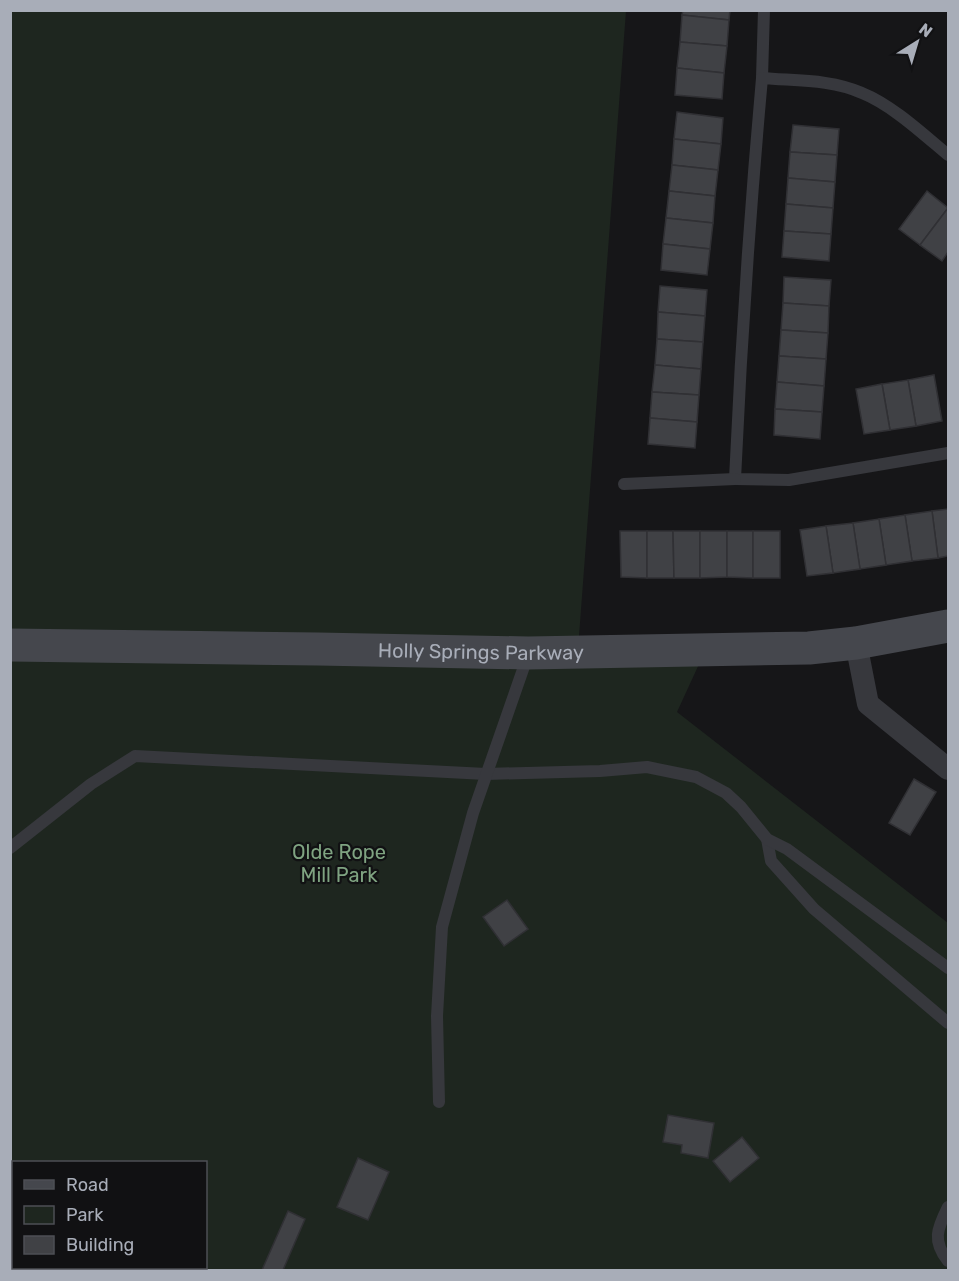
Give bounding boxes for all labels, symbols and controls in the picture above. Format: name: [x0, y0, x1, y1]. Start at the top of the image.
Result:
north arrow: [887, 12, 947, 72]
text: N: [915, 19, 936, 41]
street label: Holly Springs Parkway: [378, 638, 584, 665]
park label: Olde Rope Mill Park: [292, 840, 386, 887]
legend: [12, 1161, 207, 1269]
text: Road: [66, 1174, 109, 1196]
text: Park: [66, 1204, 104, 1226]
text: Building: [66, 1234, 134, 1256]

